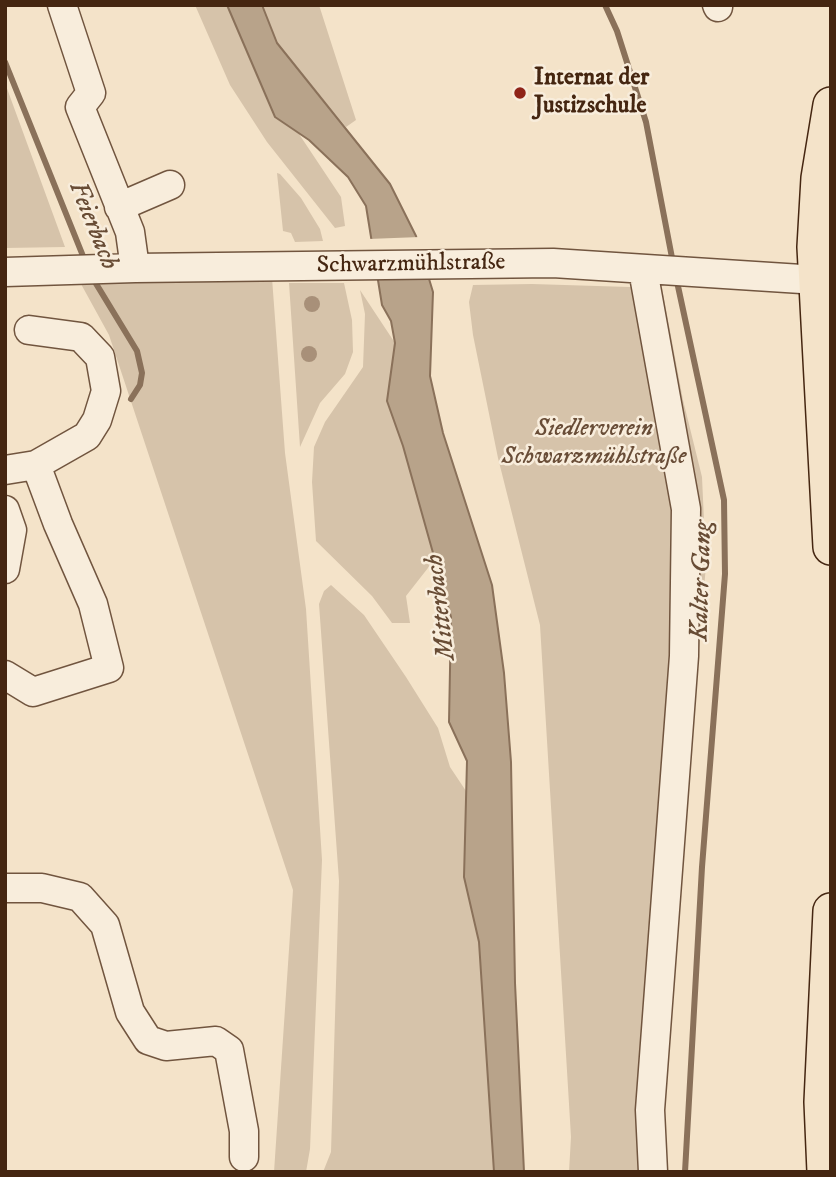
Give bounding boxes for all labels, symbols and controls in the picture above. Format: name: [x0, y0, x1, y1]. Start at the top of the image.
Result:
place label: Internat der Justizschule: [534, 65, 649, 121]
marker: Internat der Justizschule: [512, 85, 528, 101]
water label: Feierbach: [60, 177, 124, 275]
street label: Schwarzmühlstraße: [316, 249, 506, 281]
park label: Siedlerverein Schwarzmühlstraße: [502, 416, 686, 472]
water label: Kalter Gang: [685, 520, 721, 642]
water label: Mitterbach: [420, 552, 464, 662]

